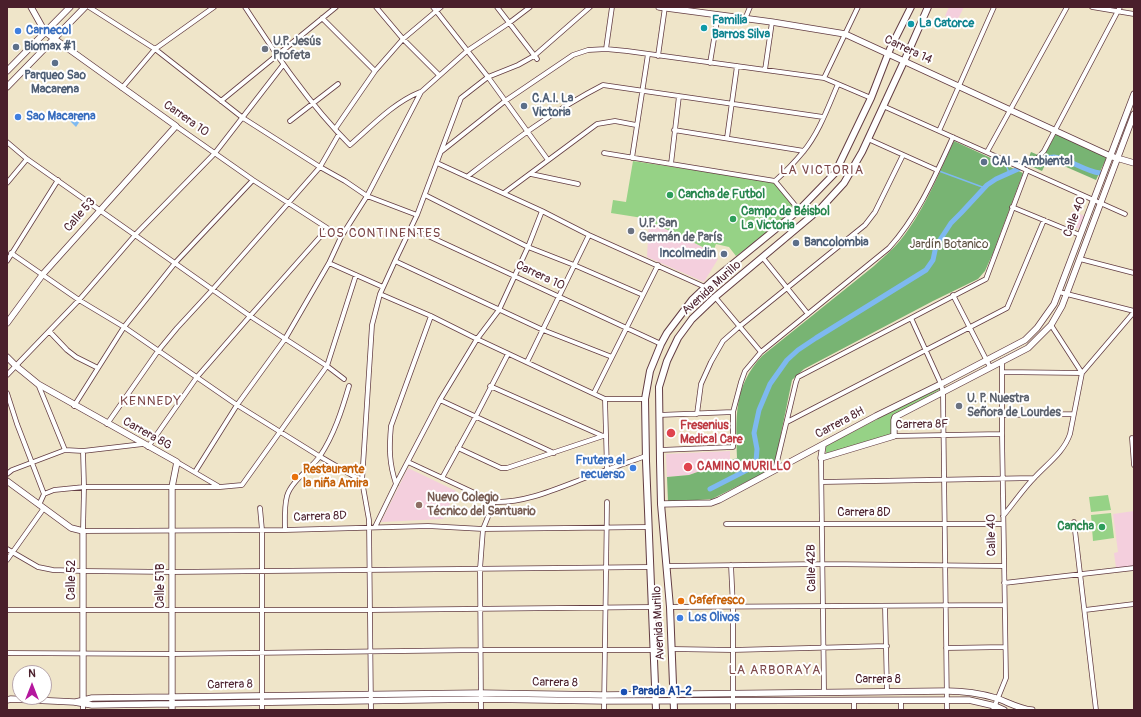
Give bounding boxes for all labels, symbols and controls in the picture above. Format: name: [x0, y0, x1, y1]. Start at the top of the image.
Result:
place label: Familia Barros Silva: [712, 14, 770, 42]
place label: La Catorce: [919, 17, 974, 31]
marker: La Catorce: [906, 19, 916, 29]
marker: Familia Barros Silva: [699, 23, 709, 33]
place label: Carnecol: [26, 24, 71, 38]
marker: Carnecol: [13, 26, 23, 36]
street label: Carrera 14: [882, 33, 934, 67]
place label: U.P. Jesús Profeta: [273, 35, 321, 63]
place label: Biomax #1: [24, 40, 76, 54]
marker: Biomax #1: [11, 42, 21, 52]
marker: U.P. Jesús Profeta: [260, 44, 270, 54]
marker: Parqueo Sao Macarena: [50, 58, 60, 68]
place label: Parqueo Sao Macarena: [24, 69, 86, 97]
place label: C.A.I. La Victoria: [532, 92, 573, 120]
street label: Carrera 10: [160, 98, 212, 140]
marker: C.A.I. La Victoria: [519, 101, 529, 111]
place label: Sao Macarena: [26, 110, 96, 124]
marker: Sao Macarena: [13, 112, 23, 122]
place label: CAI - Ambiental: [992, 155, 1073, 169]
marker: CAI - Ambiental: [979, 157, 989, 167]
district label: LA VICTORIA: [780, 163, 864, 179]
place label: Cancha de Futbol: [678, 188, 765, 202]
marker: Cancha de Futbol: [665, 190, 675, 200]
street label: Calle 53: [61, 195, 99, 235]
street label: Calle 40: [1061, 195, 1089, 239]
place label: Campo de Béisbol La Victoria: [741, 205, 830, 233]
marker: Campo de Béisbol La Victoria: [728, 214, 738, 224]
place label: U.P. San Germán de París: [639, 217, 722, 245]
district label: LOS CONTINENTES: [319, 226, 441, 242]
marker: U.P. San Germán de París: [626, 226, 636, 236]
place label: Bancolombia: [804, 236, 869, 250]
marker: Bancolombia: [791, 238, 801, 248]
park label: Jardín Botanico: [910, 238, 988, 252]
place label: Incolmedin: [659, 247, 716, 261]
marker: Incolmedin: [719, 249, 729, 259]
street label: Carrera 10: [513, 258, 567, 294]
street label: Avenida Murillo: [680, 258, 744, 318]
place label: U. P. Nuestra Señora de Lourdes: [967, 392, 1061, 420]
district label: KENNEDY: [120, 394, 182, 410]
marker: U. P. Nuestra Señora de Lourdes: [954, 401, 964, 411]
street label: Carrera 8H: [813, 404, 867, 442]
street label: Carrera 8G: [120, 415, 174, 453]
street label: Carrera 8F: [895, 417, 949, 433]
place label: Fresenius Medical Care: [680, 419, 743, 447]
marker: Fresenius Medical Care: [665, 427, 677, 439]
place label: Frutera el recuerso: [575, 454, 625, 482]
place label: CAMINO MURILLO: [697, 460, 791, 474]
marker: CAMINO MURILLO: [682, 461, 694, 473]
place label: Restaurante la niña Amira: [303, 463, 368, 491]
marker: Frutera el recuerso: [628, 463, 638, 473]
marker: Restaurante la niña Amira: [290, 472, 300, 482]
place label: Nuevo Colegio Técnico del Santuario: [427, 491, 536, 519]
marker: Nuevo Colegio Técnico del Santuario: [414, 500, 424, 510]
street label: Carrera 8D: [837, 506, 891, 520]
street label: Carrera 8D: [293, 509, 347, 525]
street label: Calle 40: [984, 514, 1000, 556]
place label: Cancha: [1057, 520, 1094, 534]
marker: Cancha: [1097, 522, 1107, 532]
street label: Calle 42B: [804, 544, 820, 592]
street label: Calle 52: [65, 560, 79, 600]
street label: Calle 51B: [154, 563, 168, 609]
street label: Avenida Murillo: [650, 585, 668, 661]
place label: Cafefresco: [689, 594, 745, 608]
marker: Cafefresco: [676, 596, 686, 606]
place label: Los Olivos: [688, 611, 739, 625]
marker: Los Olivos: [675, 613, 685, 623]
district label: LA ARBORAYA: [728, 663, 822, 679]
north arrow: [12, 665, 52, 705]
text: N: [28, 667, 36, 680]
street label: Carrera 8: [855, 673, 901, 687]
street label: Carrera 8: [532, 675, 578, 691]
street label: Carrera 8: [207, 677, 253, 693]
place label: Parada A1-2: [632, 685, 692, 699]
marker: Parada A1-2: [619, 687, 629, 697]

